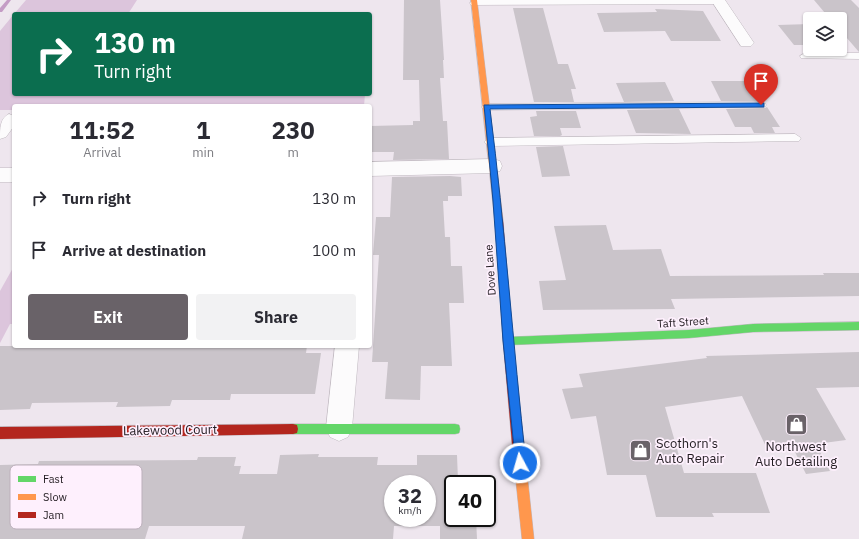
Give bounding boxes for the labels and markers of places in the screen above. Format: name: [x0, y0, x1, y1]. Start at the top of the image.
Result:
pin: [744, 64, 778, 105]
shop icon: Northwest Auto Detailing: [783, 411, 809, 437]
place label: Scothorn's Auto Repair: [656, 435, 725, 467]
shop icon: Scothorn's Auto Repair: [627, 437, 653, 463]
place label: Northwest Auto Detailing: [755, 438, 837, 470]

